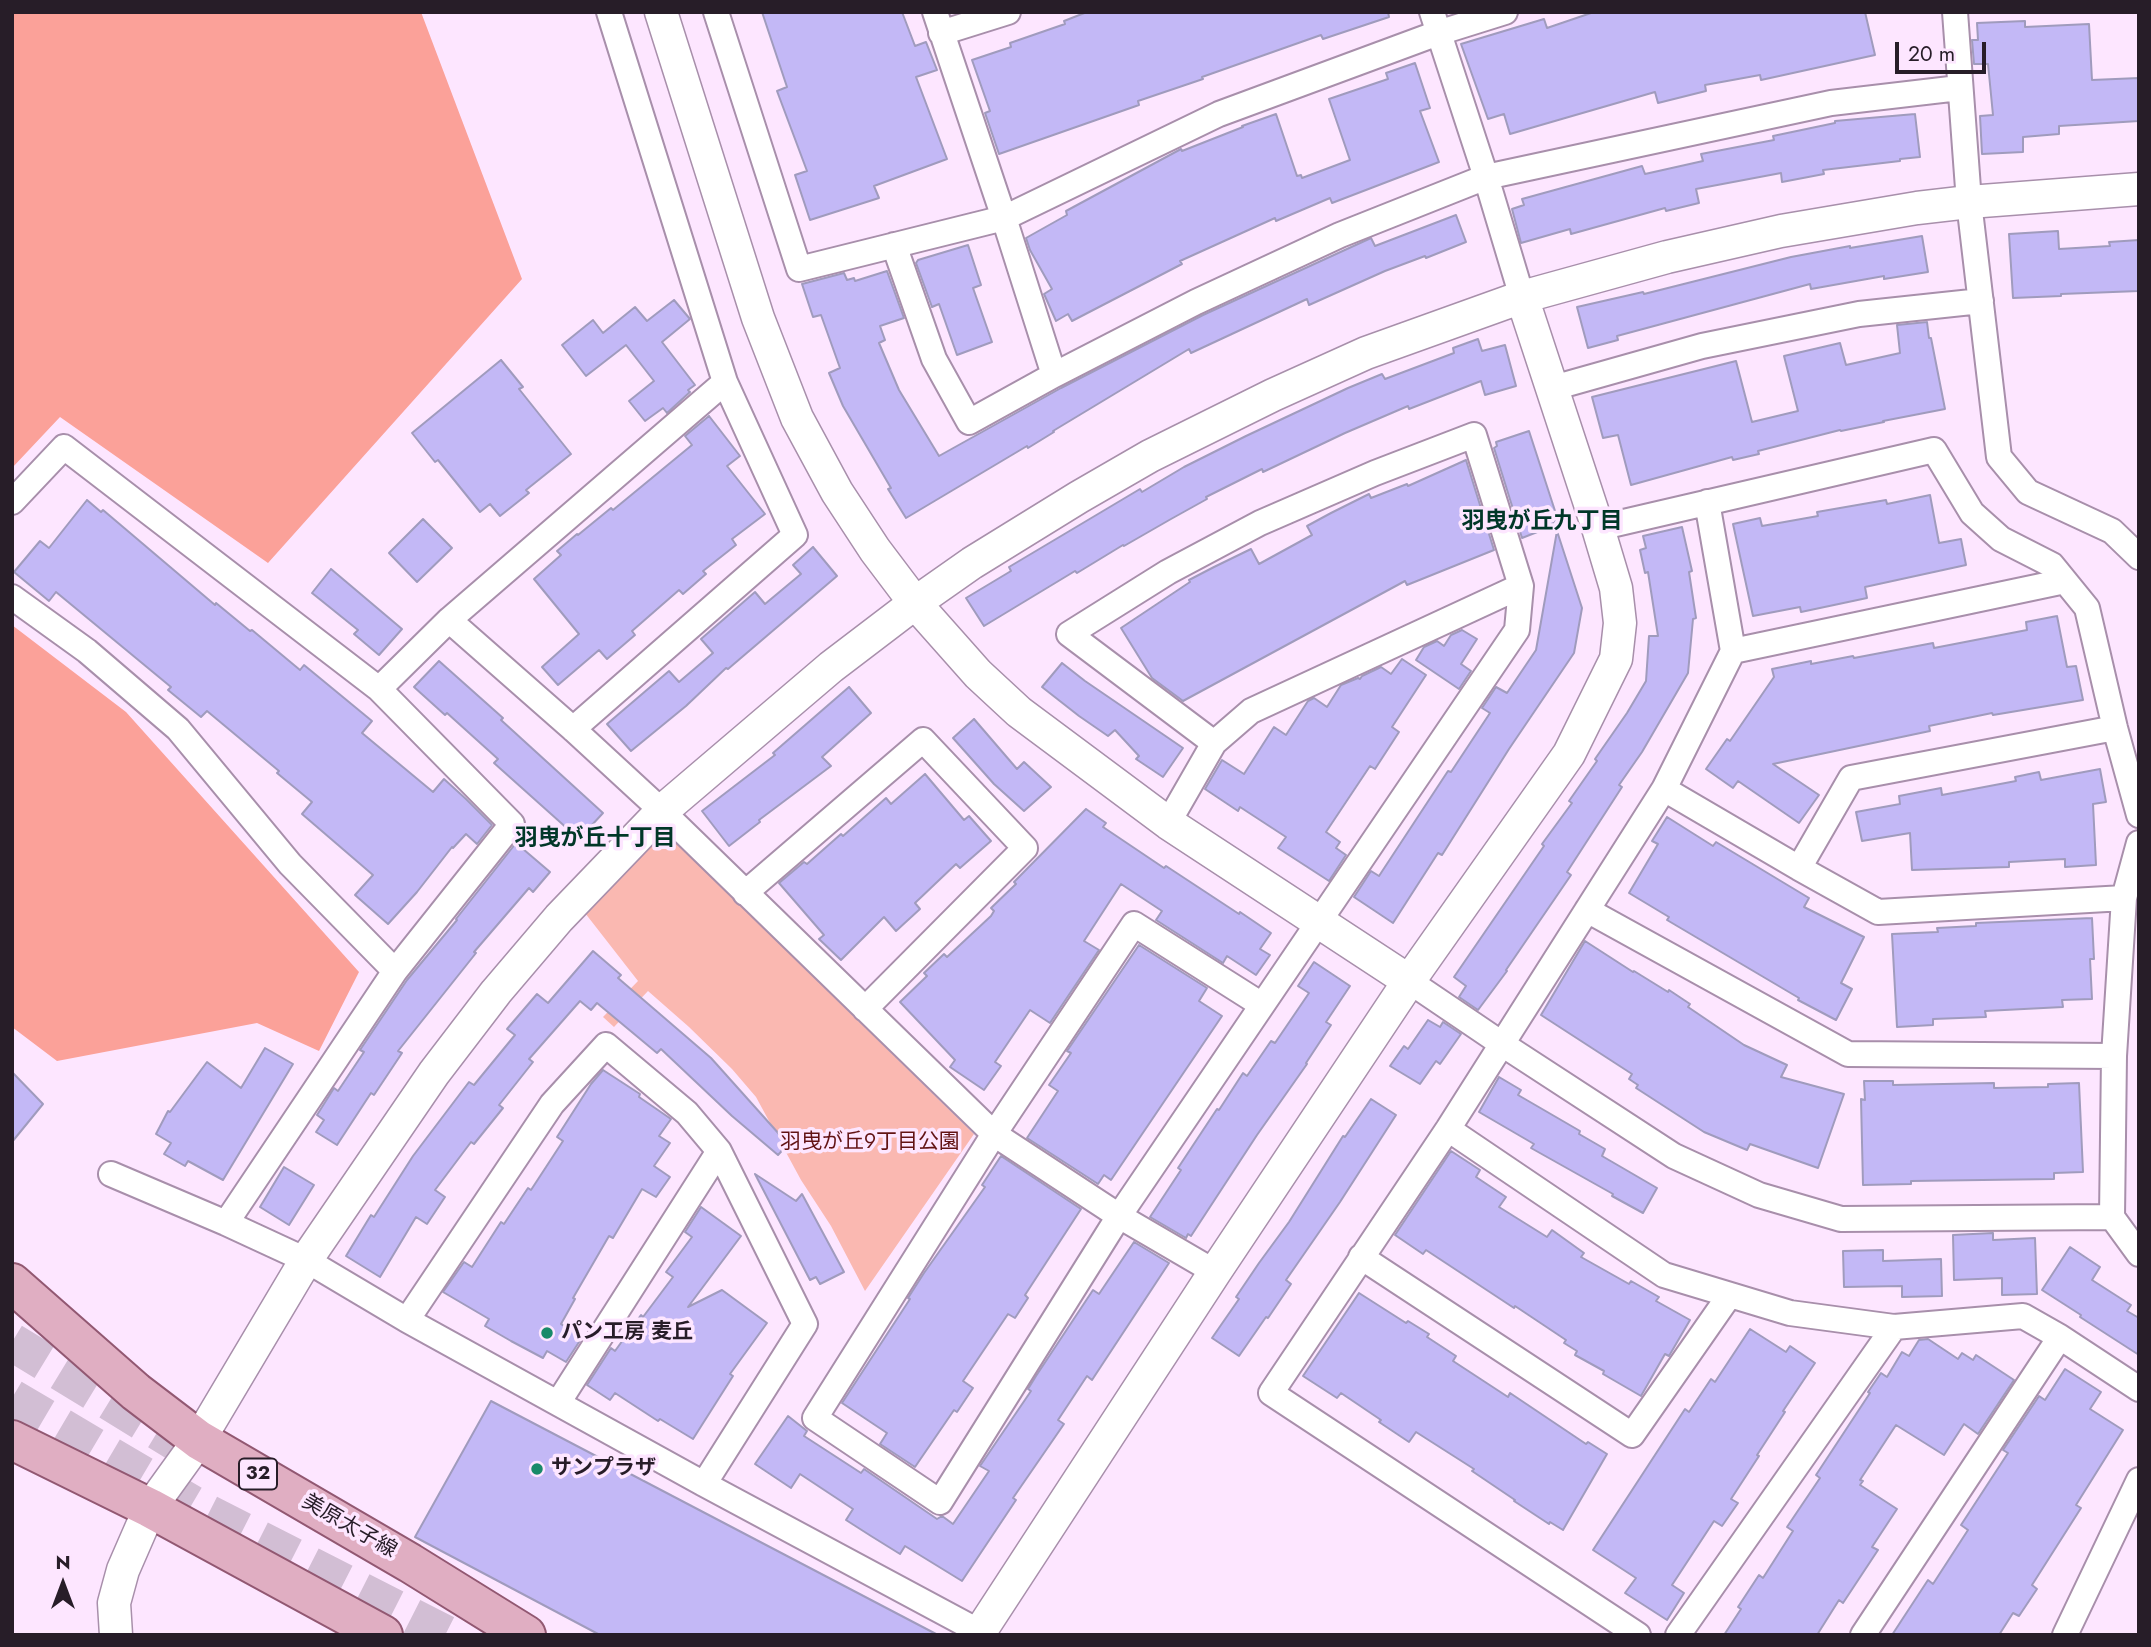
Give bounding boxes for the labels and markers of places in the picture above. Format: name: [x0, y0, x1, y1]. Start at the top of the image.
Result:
place label: パン工房 麦丘: [561, 1320, 693, 1346]
marker: パン工房 麦丘: [539, 1325, 555, 1341]
place label: サンプラザ: [551, 1456, 656, 1482]
marker: サンプラザ: [529, 1461, 545, 1477]

